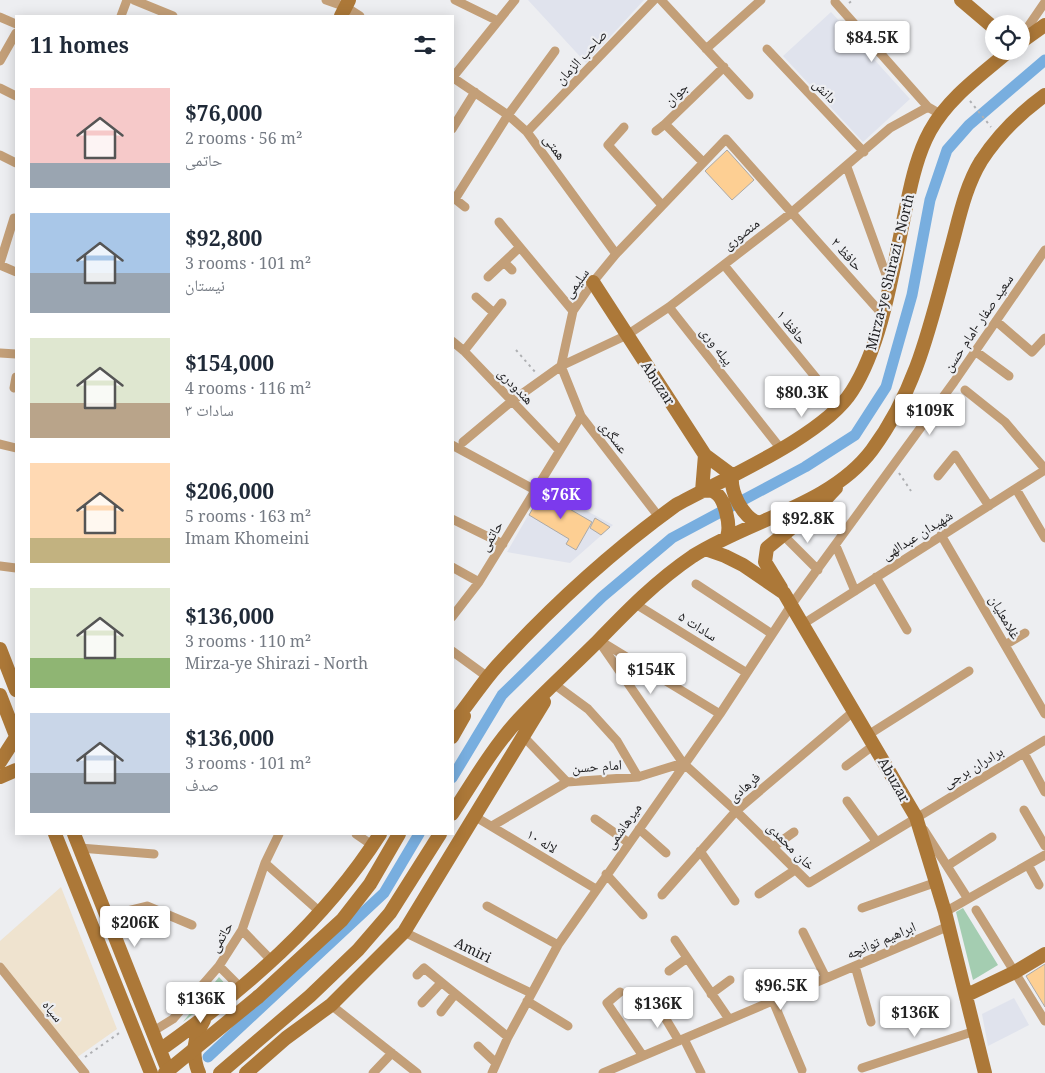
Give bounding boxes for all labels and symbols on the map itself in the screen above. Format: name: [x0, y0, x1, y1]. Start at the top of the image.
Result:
pin: $84.5K: [831, 20, 913, 63]
street label: صاحب الزمان: [550, 25, 611, 88]
street label: دانش: [809, 74, 842, 107]
street label: جوان: [659, 77, 692, 110]
street label: همتی: [540, 130, 571, 163]
street label: Mirza-ye Shirazi - North: [861, 192, 918, 352]
street label: منصوری: [718, 213, 763, 254]
street label: حافظ ۲: [827, 233, 868, 275]
street label: سلیمی: [558, 264, 593, 302]
street label: سعید صفار -امام حسن: [938, 270, 1018, 376]
street label: حافظ ۱: [773, 306, 812, 348]
street label: پیله وری: [696, 323, 738, 369]
street label: Abuzar: [637, 357, 680, 409]
street label: هندودری: [494, 363, 539, 408]
pin: $80.3K: [761, 376, 843, 418]
pin: $109K: [895, 394, 965, 436]
street label: عسگری: [595, 416, 633, 457]
pin: $76K: [531, 478, 591, 520]
pin: $92.8K: [767, 502, 849, 544]
street label: شهیدان عبدالهی: [878, 505, 956, 564]
street label: حاتمی: [474, 517, 507, 555]
street label: غلامعلیان: [985, 591, 1026, 642]
street label: سادات ۵: [675, 606, 721, 645]
pin: $154K: [616, 652, 686, 695]
street label: برادران برجی: [939, 741, 1007, 792]
street label: امام حسن: [571, 754, 623, 778]
street label: Abuzar: [874, 754, 915, 806]
street label: فرهادی: [724, 767, 764, 806]
street label: میرهاشمی: [600, 799, 645, 853]
street label: خان محمدی: [763, 817, 820, 874]
street label: لاله ۱۰: [523, 824, 561, 857]
pin: $206K: [100, 906, 170, 948]
street label: ابراهیم توانچه: [843, 916, 919, 964]
street label: حاتمی: [204, 918, 237, 956]
street label: Amiri: [452, 933, 495, 967]
pin: $96.5K: [740, 968, 822, 1011]
pin: $136K: [166, 982, 236, 1024]
pin: $136K: [623, 986, 693, 1029]
street label: سپاه: [39, 996, 68, 1026]
pin: $136K: [880, 996, 950, 1038]

